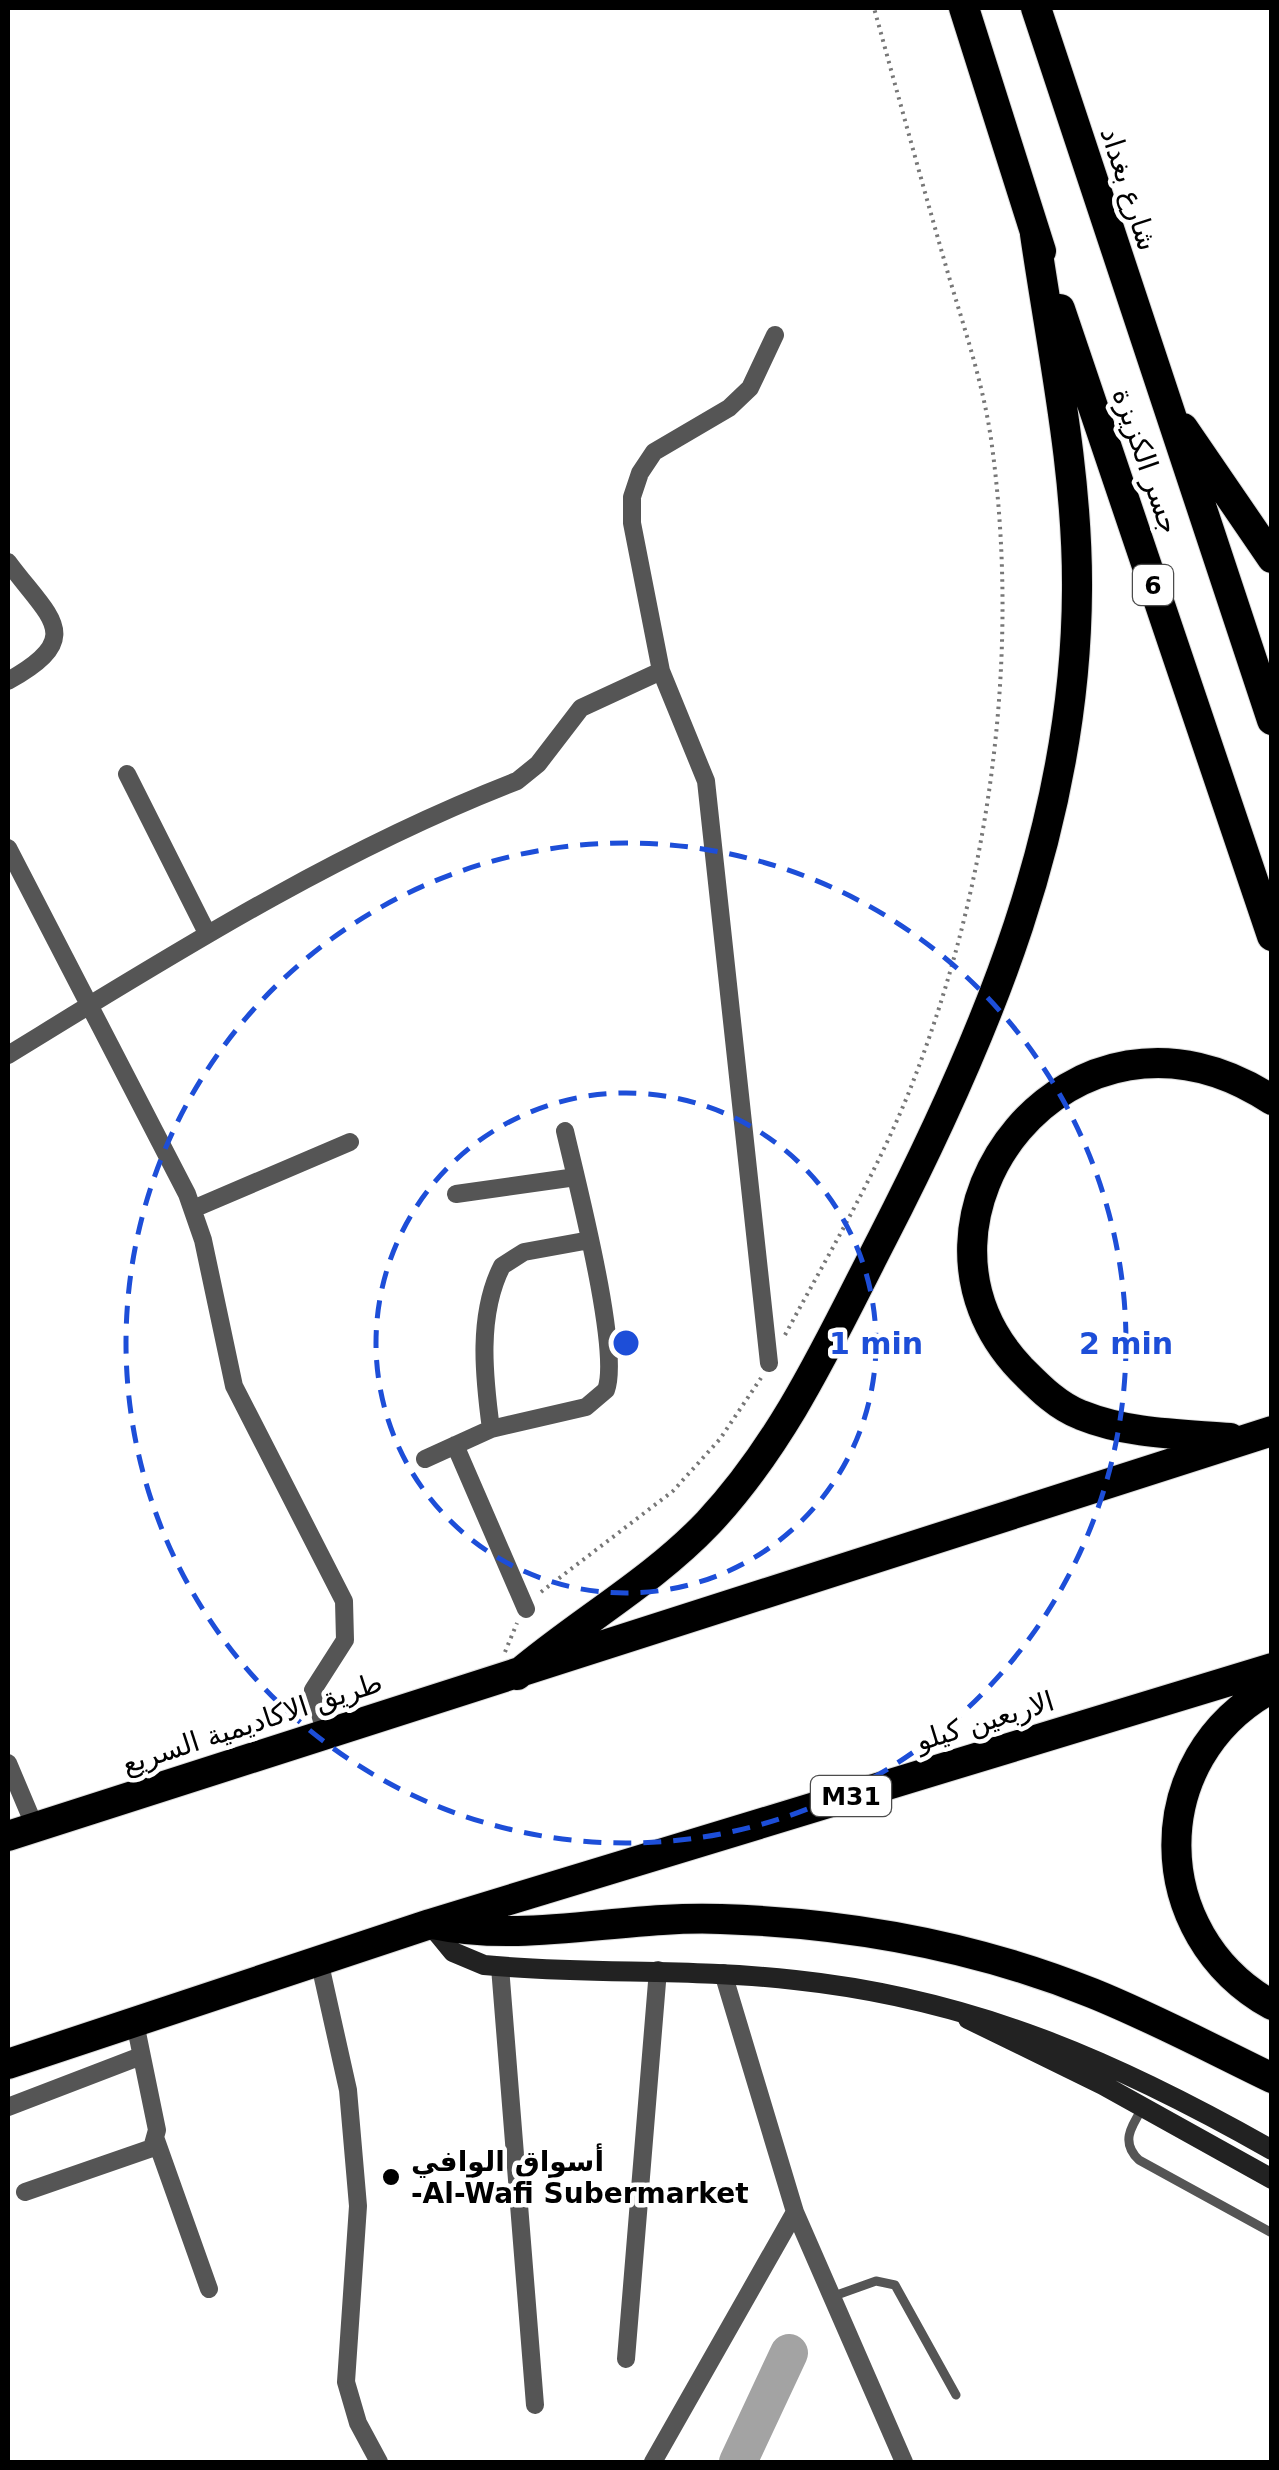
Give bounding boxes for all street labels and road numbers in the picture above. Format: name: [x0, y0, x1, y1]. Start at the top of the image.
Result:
street label: شارع بغداد: [1094, 123, 1164, 255]
street label: جسر الكزيزة: [1106, 384, 1186, 538]
road number: 6: [1133, 565, 1173, 605]
street label: طريق الاكاديمية السريع: [118, 1665, 386, 1781]
street label: الاربعين كيلو: [910, 1684, 1058, 1758]
road number: M31: [811, 1776, 891, 1816]

